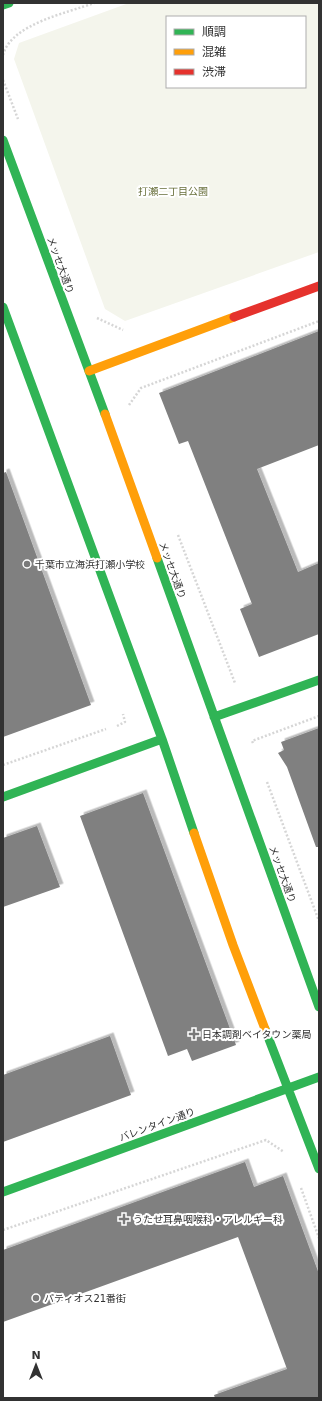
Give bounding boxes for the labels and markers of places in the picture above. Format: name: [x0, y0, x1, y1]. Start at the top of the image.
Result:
marker: 千葉市立海浜打瀬小学校: [22, 559, 32, 569]
place label: 千葉市立海浜打瀬小学校: [35, 559, 145, 570]
marker: 日本調剤ベイタウン薬局: [189, 1029, 199, 1039]
place label: 日本調剤ベイタウン薬局: [202, 1029, 312, 1040]
marker: うたせ耳鼻咽喉科・アレルギー科: [118, 1213, 130, 1225]
place label: うたせ耳鼻咽喉科・アレルギー科: [133, 1214, 283, 1225]
marker: パティオス21番街: [31, 1293, 41, 1303]
place label: パティオス21番街: [44, 1293, 126, 1304]

